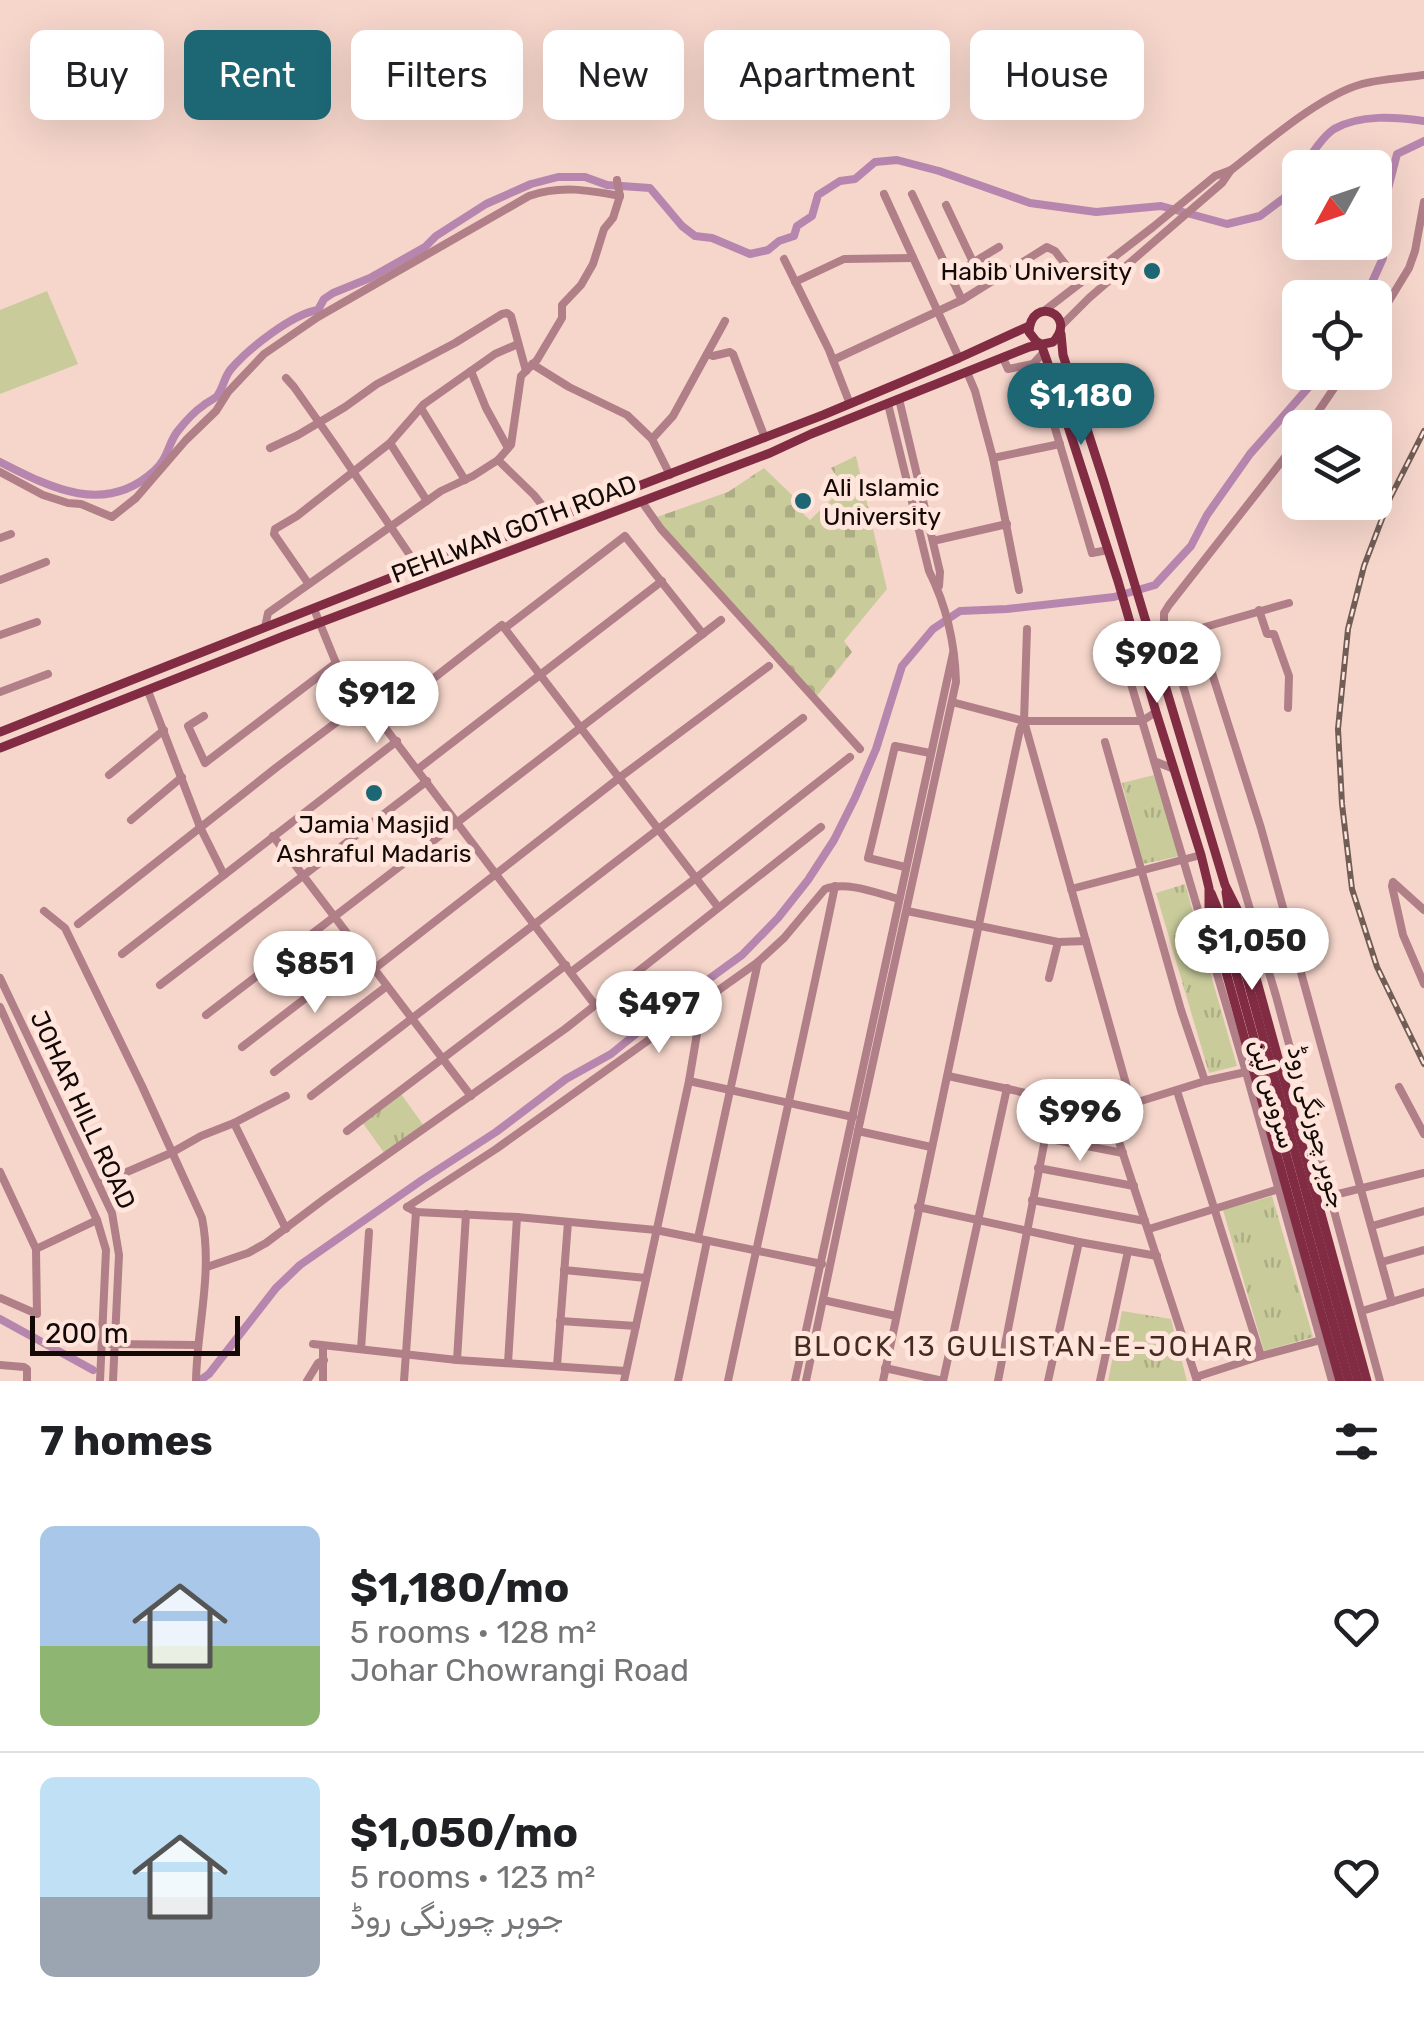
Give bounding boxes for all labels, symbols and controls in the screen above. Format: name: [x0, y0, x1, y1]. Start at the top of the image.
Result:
chip: Buy: [30, 30, 164, 120]
chip: Rent: [184, 30, 331, 120]
chip: Filters: [351, 30, 523, 120]
chip: New: [543, 30, 684, 120]
chip: Apartment: [704, 30, 950, 120]
chip: House: [970, 30, 1144, 120]
north arrow: [1282, 150, 1392, 260]
map controls: [1282, 150, 1392, 520]
place label: Habib University: [940, 257, 1132, 286]
marker: Habib University: [1141, 260, 1163, 282]
button: locate: [1282, 280, 1392, 390]
pin: $1,180: [1000, 363, 1162, 448]
text: $1,180: [1029, 376, 1133, 414]
button: layers: [1282, 410, 1392, 520]
street label: PEHLWAN GOTH ROAD: [387, 469, 641, 589]
place label: Ali Islamic University: [823, 473, 941, 531]
marker: Ali Islamic University: [792, 490, 814, 512]
pin: $902: [1098, 621, 1216, 706]
text: $902: [1115, 634, 1199, 672]
pin: $912: [318, 661, 436, 746]
text: $912: [338, 674, 416, 712]
marker: Jamia Masjid Ashraful Madaris: [363, 782, 385, 804]
place label: Jamia Masjid Ashraful Madaris: [276, 810, 472, 868]
pin: $1,050: [1171, 908, 1333, 993]
text: $1,050: [1197, 921, 1307, 959]
pin: $851: [256, 931, 374, 1016]
text: $851: [275, 944, 355, 982]
pin: $497: [600, 971, 718, 1056]
text: $497: [618, 984, 700, 1022]
street label: JOHAR HILL ROAD: [24, 1006, 142, 1214]
street label: سروس لین: [1244, 1036, 1302, 1152]
street label: جوہر چورنگی روڈ: [1279, 1043, 1353, 1212]
pin: $996: [1021, 1079, 1139, 1164]
text: $996: [1038, 1092, 1122, 1130]
scale bar: [30, 1311, 240, 1356]
text: 200 m: [45, 1317, 129, 1350]
district label: BLOCK 13 GULISTAN-E-JOHAR: [793, 1330, 1255, 1363]
icon: filters: [1329, 1414, 1384, 1469]
text: 7 homes: [40, 1416, 213, 1466]
text: $1,180/mo: [350, 1563, 569, 1613]
icon: home: [120, 1566, 240, 1686]
icon: heart: [1329, 1599, 1384, 1654]
text: 5 rooms · 128 m²: [350, 1613, 596, 1651]
text: Johar Chowrangi Road: [350, 1651, 689, 1689]
text: $1,050/mo: [350, 1808, 578, 1858]
icon: home: [120, 1817, 240, 1937]
icon: heart: [1329, 1850, 1384, 1905]
text: 5 rooms · 123 m²: [350, 1858, 595, 1896]
text: جوہر چورنگی روڈ: [350, 1899, 564, 1937]

